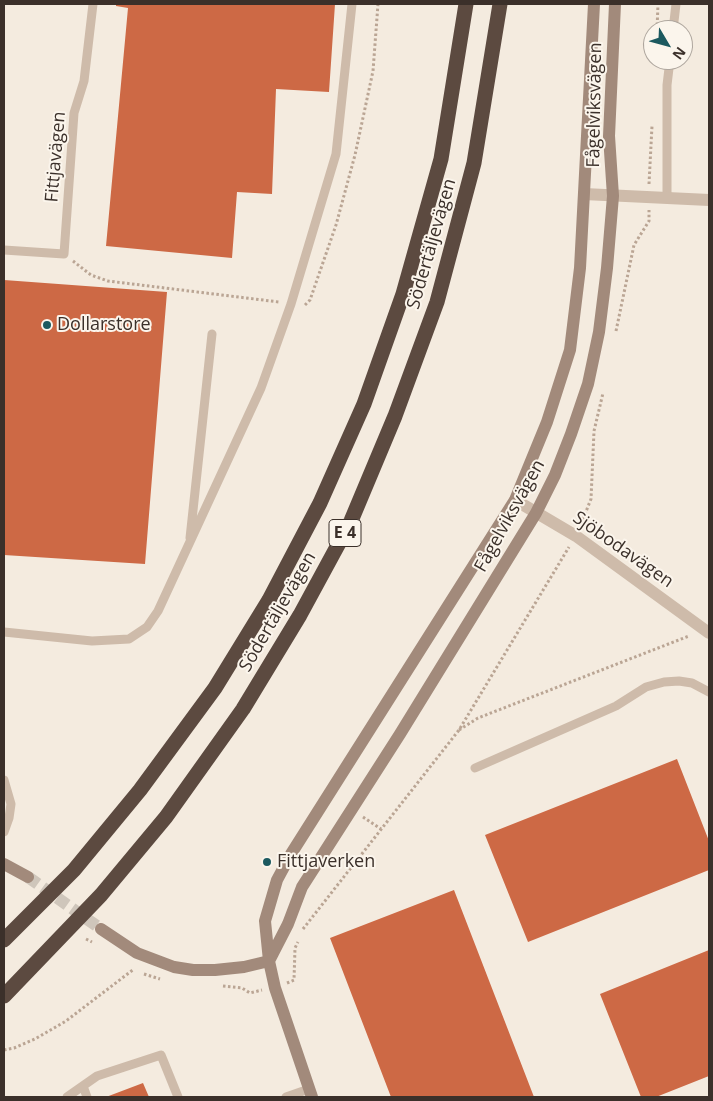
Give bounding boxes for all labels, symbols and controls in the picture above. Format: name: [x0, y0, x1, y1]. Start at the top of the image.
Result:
north arrow: [643, 20, 693, 70]
street label: Fågelviksvägen: [583, 42, 607, 168]
text: N: [669, 43, 691, 64]
street label: Fittjavägen: [41, 111, 71, 203]
street label: Södertäljevägen: [403, 176, 461, 312]
place label: Dollarstore: [57, 314, 151, 336]
marker: Dollarstore: [41, 319, 53, 331]
street label: Fågelviksvägen: [470, 456, 550, 576]
street label: Sjöbodavägen: [568, 507, 678, 593]
road number: E 4: [329, 520, 361, 546]
street label: Södertäljevägen: [235, 548, 321, 676]
place label: Fittjaverken: [277, 851, 375, 873]
marker: Fittjaverken: [261, 856, 273, 868]

